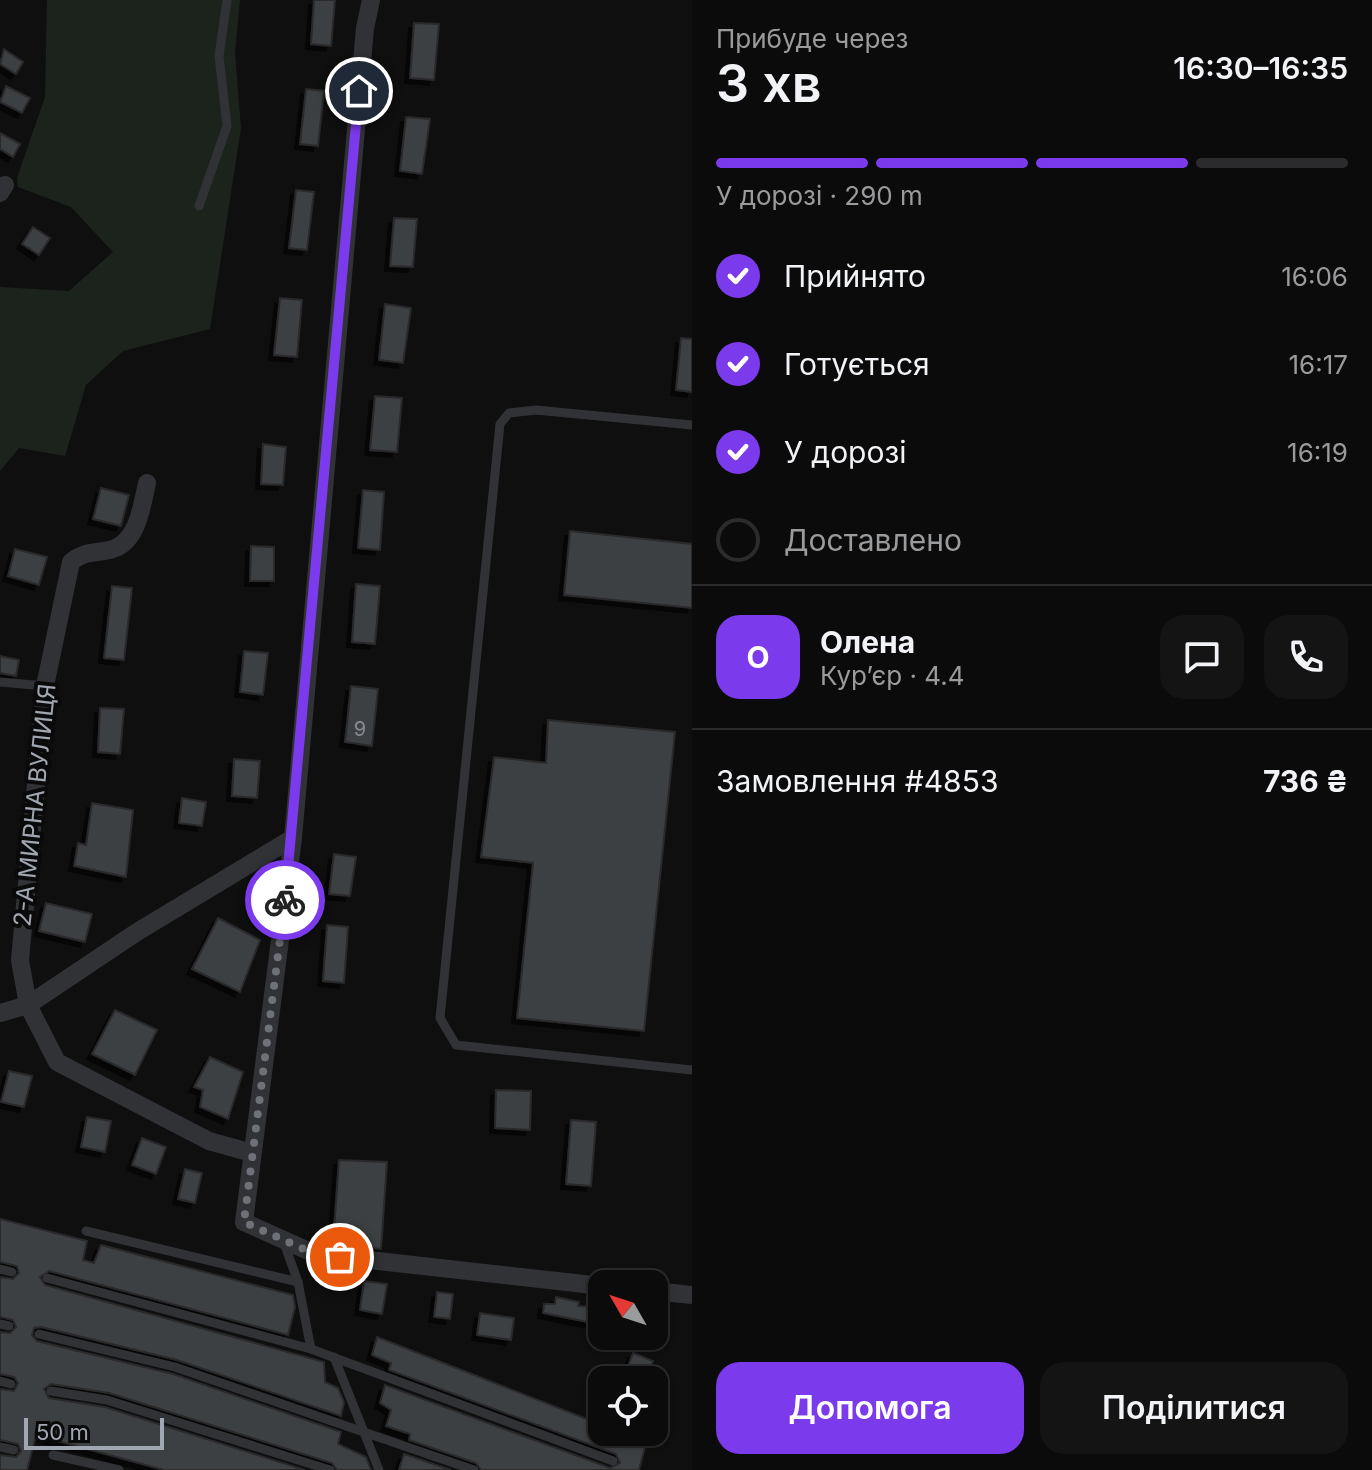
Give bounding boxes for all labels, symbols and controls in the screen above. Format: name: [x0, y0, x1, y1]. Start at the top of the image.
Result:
text: Прибуде через: [716, 23, 908, 54]
text: 16:30–16:35: [1173, 50, 1348, 86]
text: 3 хв: [716, 52, 822, 115]
pin: [325, 57, 393, 125]
icon: home: [337, 69, 381, 113]
text: У дорозі · 290 m: [716, 180, 923, 211]
icon: check: [716, 254, 760, 298]
text: Прийнято: [784, 258, 926, 294]
text: 16:06: [1281, 261, 1348, 292]
icon: check: [716, 342, 760, 386]
text: Готується: [784, 346, 930, 382]
text: 16:17: [1289, 349, 1348, 380]
icon: check: [716, 430, 760, 474]
text: У дорозі: [784, 434, 907, 470]
text: 16:19: [1287, 437, 1348, 468]
text: Доставлено: [784, 522, 962, 558]
button: chat: [1160, 615, 1244, 699]
button: phone: [1264, 615, 1348, 699]
text: Олена: [820, 624, 915, 660]
text: О: [746, 639, 770, 675]
text: Кур’єр · 4.4: [820, 660, 964, 691]
street label: 2-А МИРНА ВУЛИЦЯ: [7, 682, 62, 928]
house number: 9: [354, 717, 366, 741]
text: Замовлення #4853: [716, 763, 998, 799]
text: 736 ₴: [1263, 763, 1348, 799]
courier: [245, 860, 325, 940]
icon: bike: [263, 878, 307, 922]
pin: [306, 1223, 374, 1291]
icon: bag: [318, 1235, 362, 1279]
north arrow: [588, 1270, 668, 1350]
map controls: [588, 1270, 668, 1446]
button: Допомога: [716, 1362, 1024, 1454]
button: Поділитися: [1040, 1362, 1348, 1454]
button: locate: [588, 1366, 668, 1446]
scale bar: [24, 1414, 164, 1450]
text: 50 m: [36, 1419, 89, 1445]

